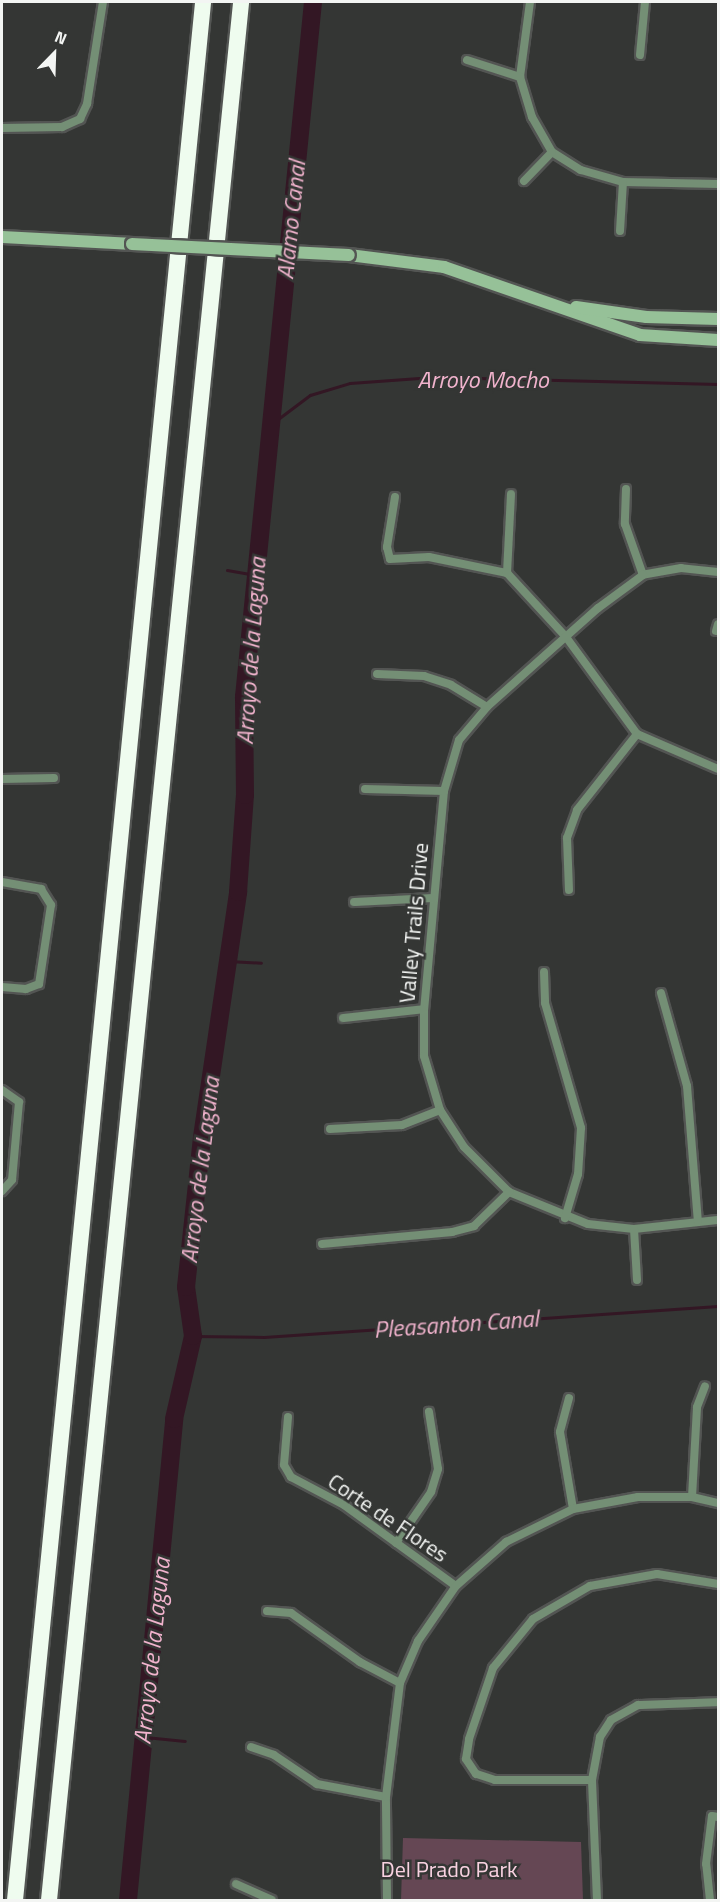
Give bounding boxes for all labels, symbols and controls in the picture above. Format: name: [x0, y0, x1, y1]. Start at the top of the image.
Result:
north arrow: [24, 24, 84, 84]
text: N: [51, 24, 71, 51]
water label: Alamo Canal: [270, 159, 312, 281]
water label: Arroyo Mocho: [417, 366, 549, 394]
water label: Arroyo de la Laguna: [230, 556, 272, 746]
street label: Valley Trails Drive: [394, 842, 434, 1004]
water label: Arroyo de la Laguna: [174, 1075, 226, 1265]
water label: Pleasanton Canal: [373, 1304, 539, 1344]
street label: Corte de Flores: [323, 1468, 453, 1568]
water label: Arroyo de la Laguna: [128, 1556, 176, 1746]
park label: Del Prado Park: [380, 1857, 518, 1883]

